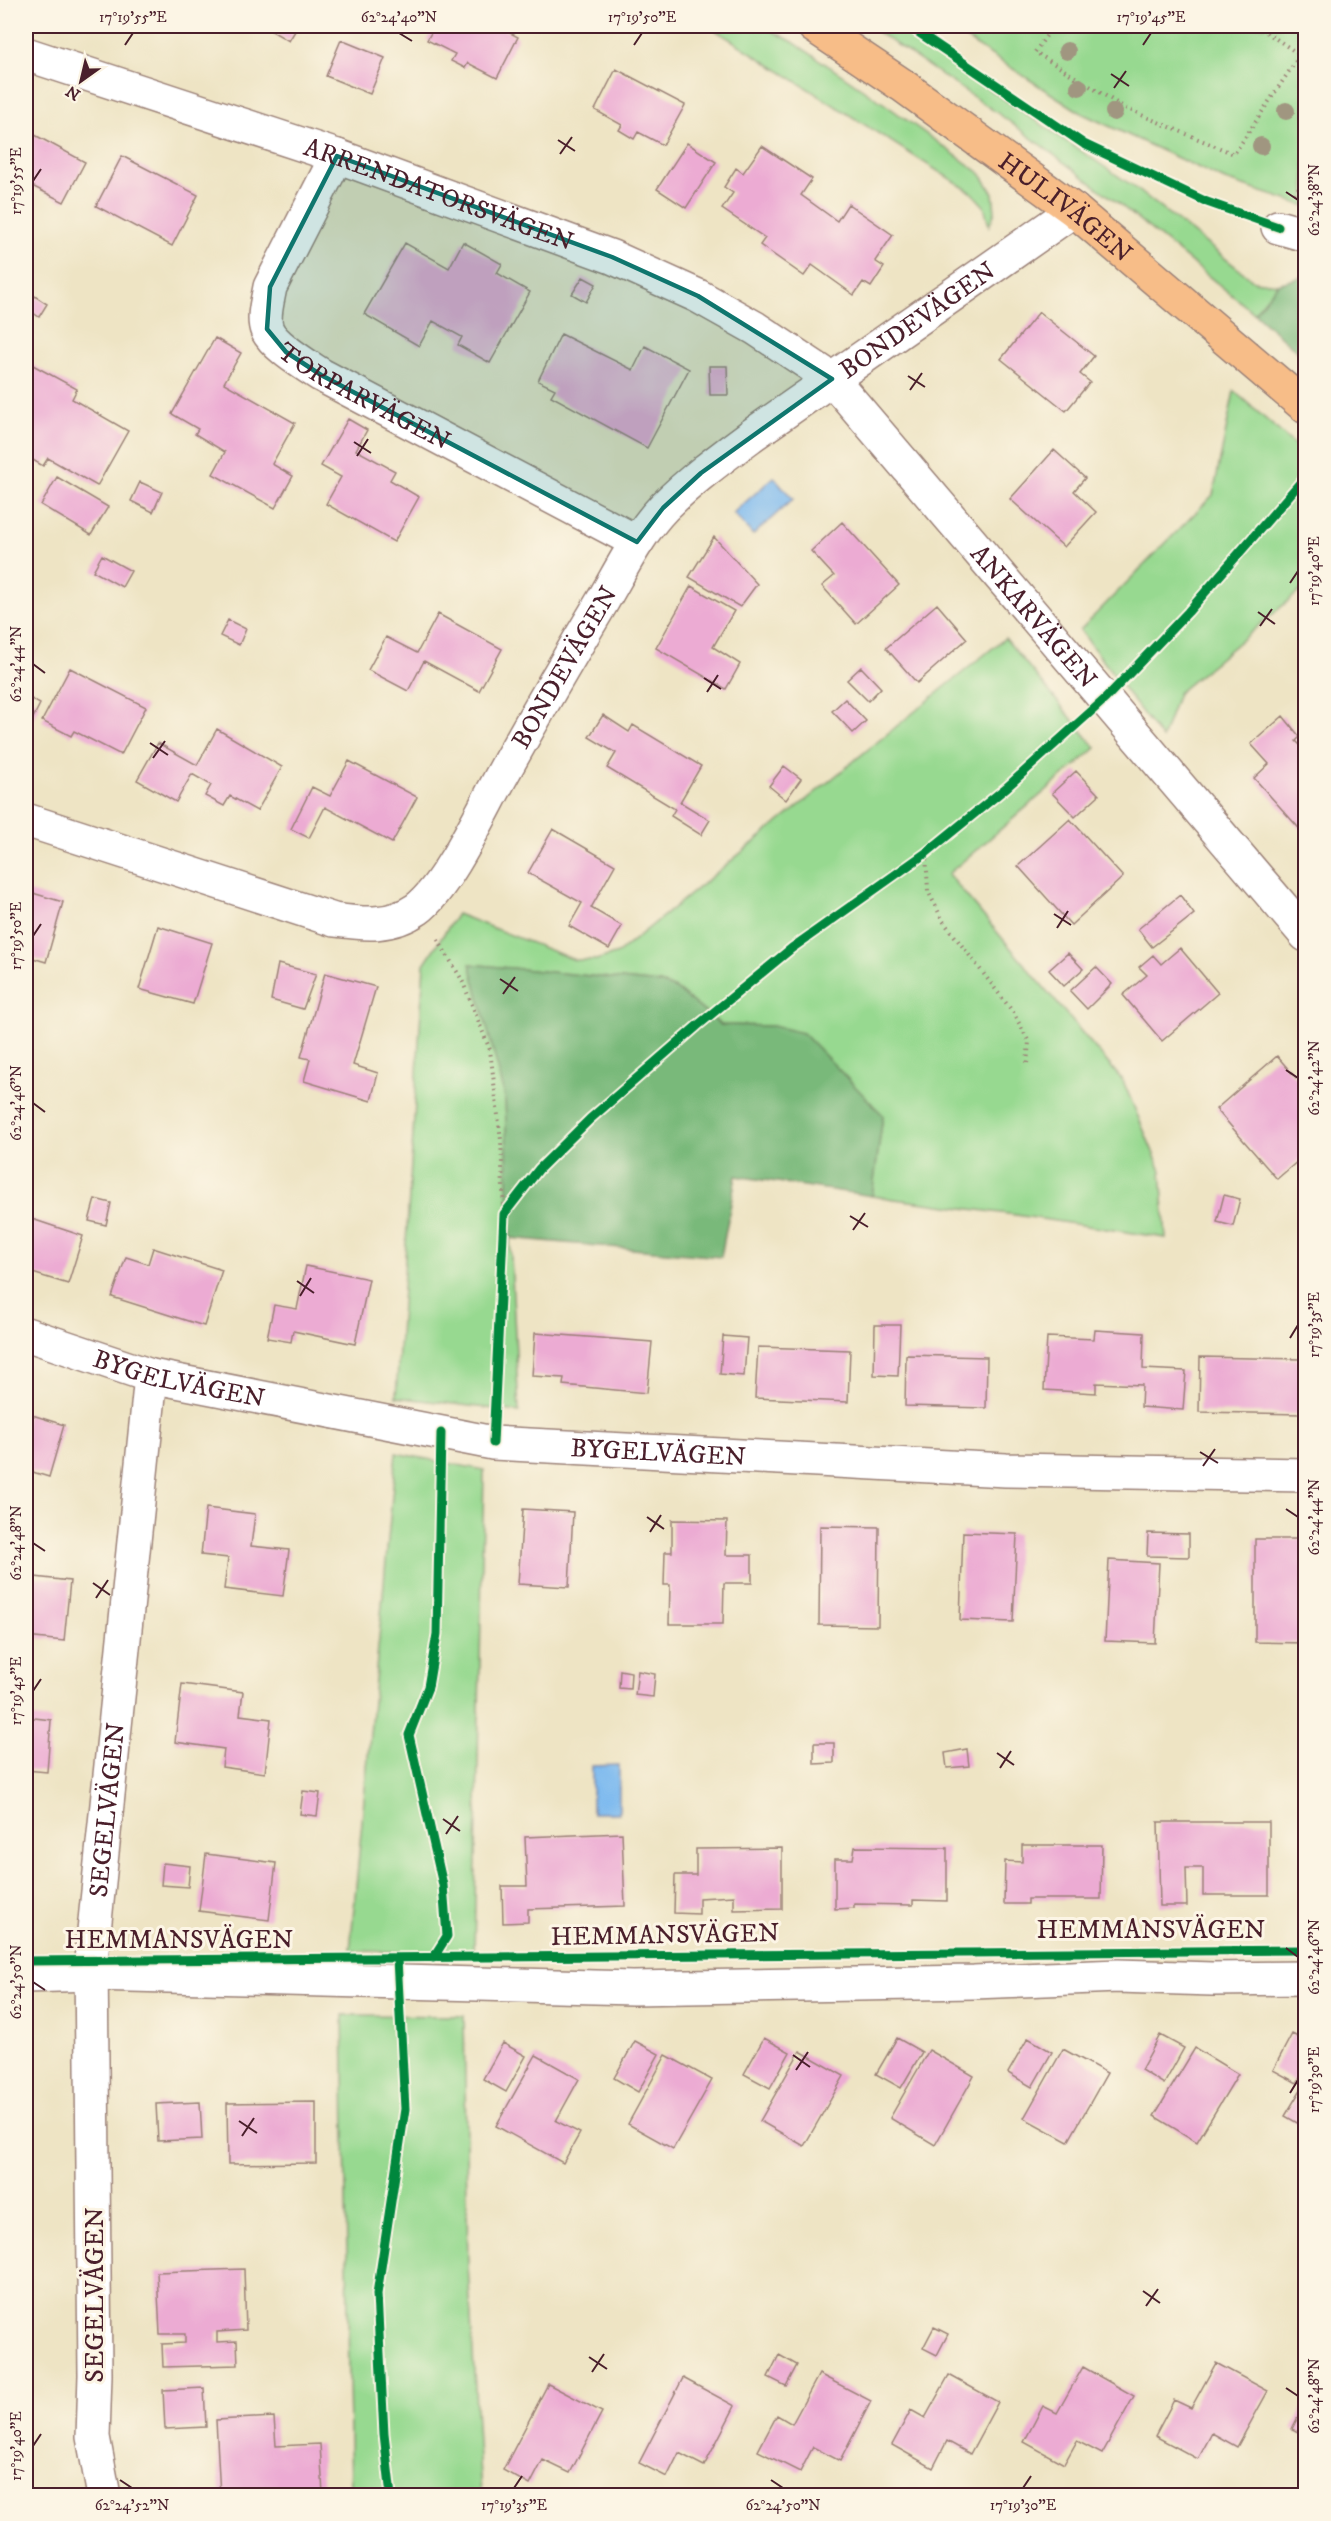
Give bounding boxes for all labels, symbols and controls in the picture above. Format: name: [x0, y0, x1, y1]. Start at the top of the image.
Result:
text: 17°19'55"E: [99, 8, 167, 27]
text: 62°24'40"N: [361, 8, 437, 27]
text: 17°19'50"E: [608, 8, 677, 27]
text: 17°19'45"E: [1116, 8, 1186, 27]
north arrow: [51, 51, 111, 111]
text: N: [62, 81, 84, 105]
street label: ARRENDATORSVÄGEN: [300, 131, 578, 259]
street label: HULIVÄGEN: [991, 145, 1139, 270]
text: 17°19'55"E: [7, 147, 26, 215]
text: 62°24'38"N: [1305, 164, 1324, 236]
street label: BONDEVÄGEN: [833, 255, 1002, 387]
street label: TORPARVÄGEN: [271, 336, 456, 458]
text: 17°19'40"E: [1305, 536, 1324, 606]
street label: ANKARVÄGEN: [962, 538, 1104, 696]
street label: BONDEVÄGEN: [505, 580, 626, 755]
text: 62°24'44"N: [7, 626, 26, 702]
text: 17°19'50"E: [7, 901, 26, 970]
text: 62°24'42"N: [1305, 1040, 1324, 1116]
text: 62°24'46"N: [7, 1065, 26, 1141]
text: 17°19'35"E: [1305, 1292, 1324, 1358]
street label: BYGELVÄGEN: [89, 1343, 268, 1416]
street label: BYGELVÄGEN: [570, 1432, 747, 1474]
text: 62°24'44"N: [1305, 1479, 1324, 1555]
text: 62°24'48"N: [7, 1505, 26, 1581]
text: 17°19'45"E: [7, 1656, 26, 1726]
street label: SEGELVÄGEN: [83, 1721, 133, 1899]
street label: HEMMANSVÄGEN: [1037, 1914, 1265, 1947]
street label: HEMMANSVÄGEN: [550, 1917, 780, 1954]
text: 62°24'46"N: [1305, 1919, 1324, 1995]
street label: HEMMANSVÄGEN: [65, 1924, 293, 1957]
text: 62°24'50"N: [7, 1944, 26, 2020]
text: 17°19'30"E: [1305, 2046, 1324, 2113]
street label: SEGELVÄGEN: [79, 2207, 112, 2383]
text: 62°24'48"N: [1305, 2358, 1324, 2434]
text: 17°19'40"E: [7, 2411, 26, 2481]
text: 62°24'52"N: [95, 2496, 169, 2515]
text: 17°19'35"E: [481, 2496, 547, 2515]
text: 62°24'50"N: [745, 2496, 821, 2515]
text: 17°19'30"E: [990, 2496, 1057, 2515]

